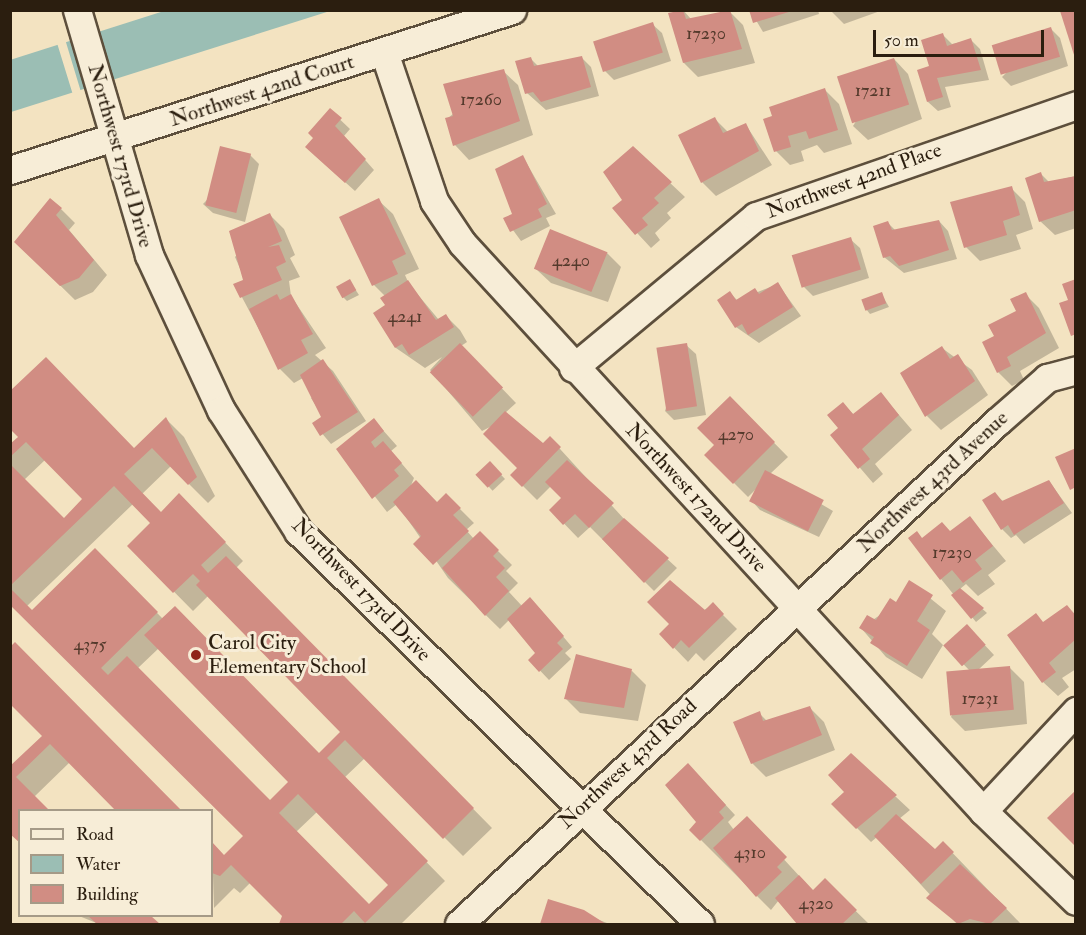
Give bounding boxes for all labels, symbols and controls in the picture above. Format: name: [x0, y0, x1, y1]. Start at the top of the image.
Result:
scale bar: [876, 18, 1047, 56]
house number: 17230: [686, 23, 726, 45]
text: 50 m: [884, 29, 919, 52]
street label: Northwest 42nd Court: [167, 49, 357, 133]
street label: Northwest 173rd Drive: [82, 61, 158, 251]
house number: 17211: [855, 80, 891, 102]
house number: 17260: [460, 89, 502, 111]
street label: Northwest 42nd Place: [763, 138, 945, 224]
house number: 4240: [552, 250, 590, 272]
house number: 4241: [388, 306, 422, 328]
street label: Northwest 43rd Avenue: [853, 406, 1013, 558]
street label: Northwest 172nd Drive: [620, 418, 772, 578]
house number: 4270: [718, 424, 754, 446]
street label: Northwest 173rd Drive: [286, 513, 436, 667]
house number: 17230: [932, 542, 972, 564]
place label: Carol City Elementary School: [208, 630, 366, 680]
house number: 4375: [74, 634, 106, 656]
marker: Carol City Elementary School: [189, 648, 203, 662]
house number: 17231: [961, 688, 999, 710]
street label: Northwest 43rd Road: [554, 694, 702, 834]
legend: [18, 809, 213, 917]
text: Road: [76, 823, 114, 846]
house number: 4310: [734, 842, 766, 864]
text: Water: [76, 853, 120, 876]
text: Building: [76, 883, 138, 906]
house number: 4320: [799, 893, 833, 915]

